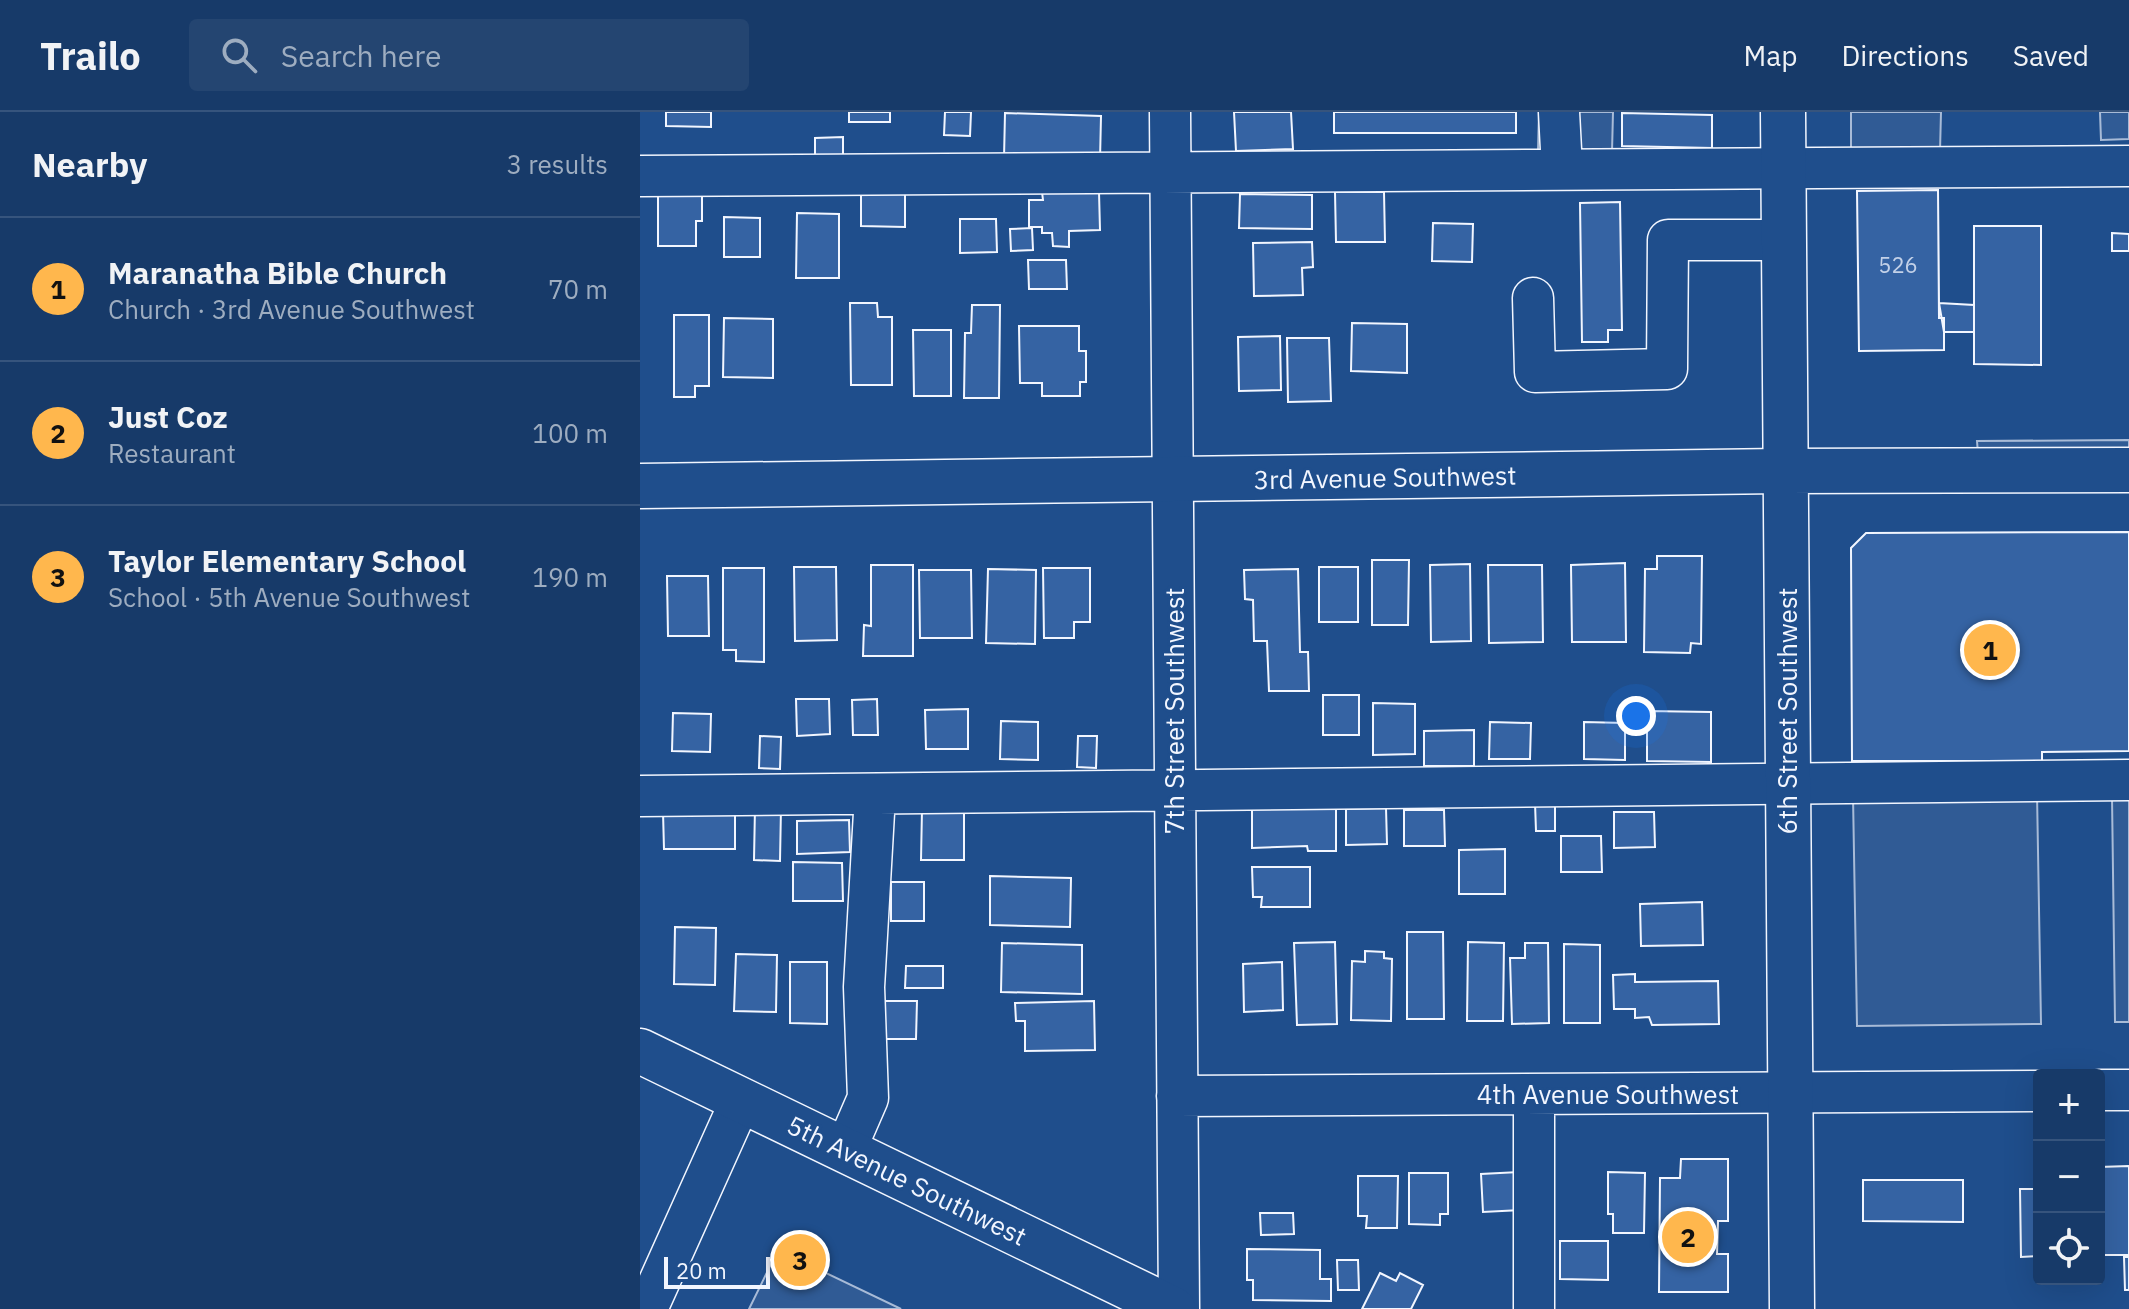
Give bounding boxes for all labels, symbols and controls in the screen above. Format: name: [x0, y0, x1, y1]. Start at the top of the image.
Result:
search box: [189, 19, 749, 91]
text: Trailo: [40, 31, 141, 80]
icon: search: [217, 33, 261, 77]
text: Search here: [281, 36, 442, 75]
text: Map: [1743, 37, 1797, 74]
text: Directions: [1841, 37, 1969, 74]
text: Saved: [2013, 37, 2089, 74]
text: Nearby: [32, 142, 147, 186]
text: 3 results: [506, 147, 608, 181]
house number: 526: [1878, 250, 1918, 279]
text: Maranatha Bible Church: [108, 253, 447, 292]
text: 1: [50, 272, 66, 306]
text: 70 m: [548, 272, 608, 306]
text: Church · 3rd Avenue Southwest: [108, 292, 475, 326]
text: Just Coz: [108, 397, 228, 436]
text: 2: [50, 416, 66, 450]
text: 100 m: [532, 416, 608, 450]
text: Restaurant: [108, 436, 236, 470]
street label: 3rd Avenue Southwest: [1253, 458, 1517, 496]
text: Taylor Elementary School: [108, 541, 466, 580]
text: 3: [50, 560, 66, 594]
text: 190 m: [532, 560, 608, 594]
text: School · 5th Avenue Southwest: [108, 580, 470, 614]
street label: 7th Street Southwest: [1157, 587, 1191, 835]
street label: 6th Street Southwest: [1770, 587, 1804, 835]
pin: 1: [1964, 620, 2016, 680]
your location: [1616, 696, 1656, 736]
map controls: [2033, 1069, 2105, 1285]
button: +: [2033, 1069, 2105, 1141]
street label: 4th Avenue Southwest: [1477, 1077, 1739, 1111]
street label: 5th Avenue Southwest: [782, 1107, 1032, 1253]
button: −: [2033, 1141, 2105, 1213]
pin: 2: [1662, 1207, 1714, 1267]
button: locate: [2033, 1213, 2105, 1285]
pin: 3: [774, 1230, 826, 1290]
scale bar: [664, 1253, 770, 1289]
text: 20 m: [676, 1256, 727, 1285]

